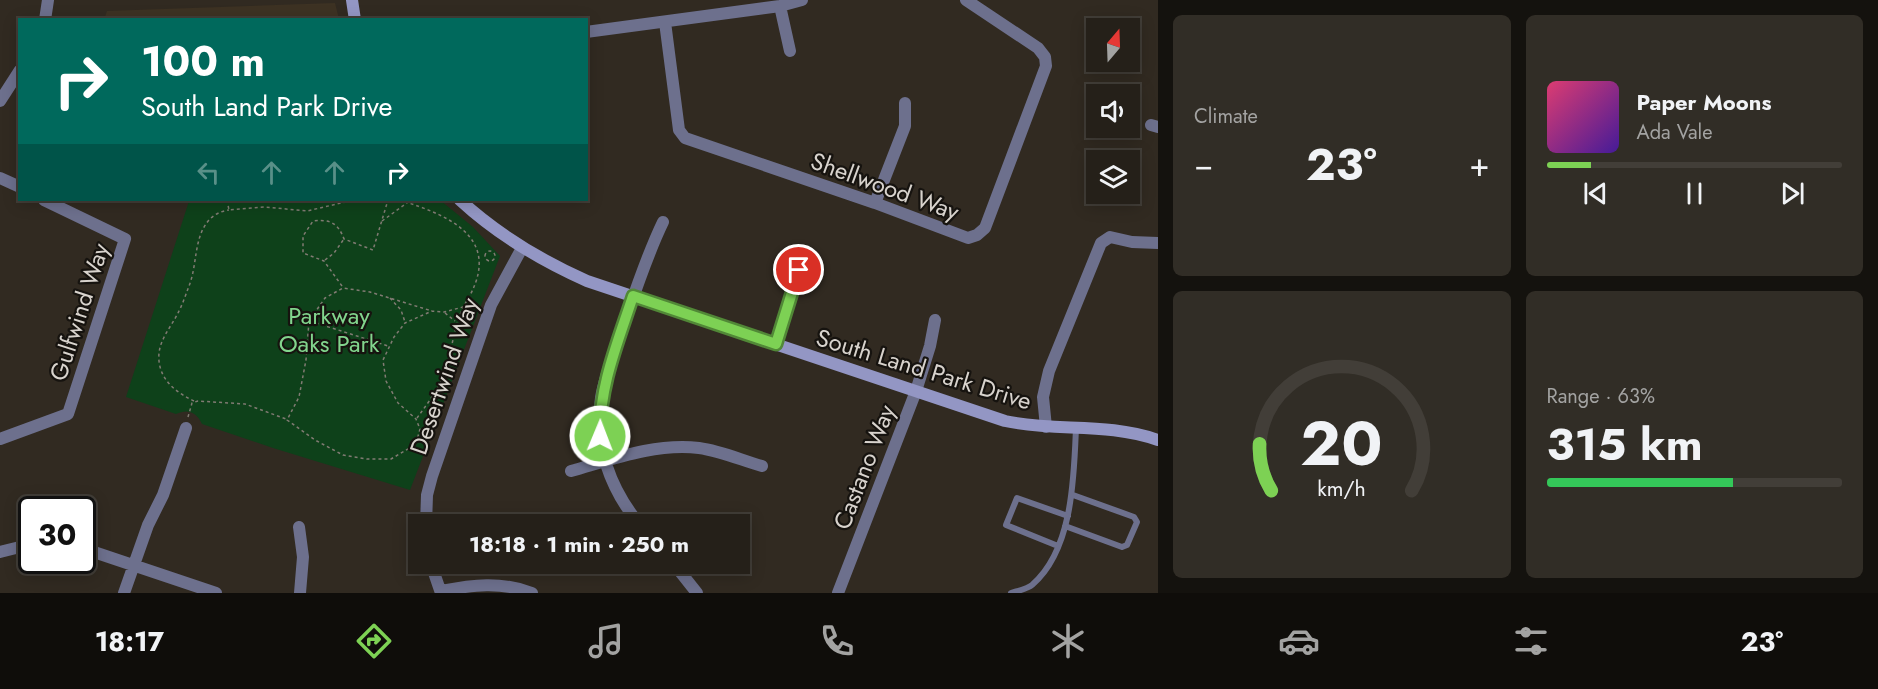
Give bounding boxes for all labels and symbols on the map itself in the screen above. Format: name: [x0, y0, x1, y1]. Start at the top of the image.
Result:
north arrow: [1086, 18, 1140, 72]
street label: Shellwood Way: [806, 143, 964, 229]
street label: Gulfwind Way: [40, 238, 118, 385]
pin: [773, 244, 824, 295]
street label: Desertwind Way: [401, 292, 487, 459]
park label: Parkway Oaks Park: [279, 298, 380, 361]
street label: South Land Park Drive: [812, 320, 1036, 418]
street label: Castano Way: [824, 399, 904, 535]
position arrow: [568, 404, 632, 468]
speed limit sign: 30: [18, 496, 96, 574]

